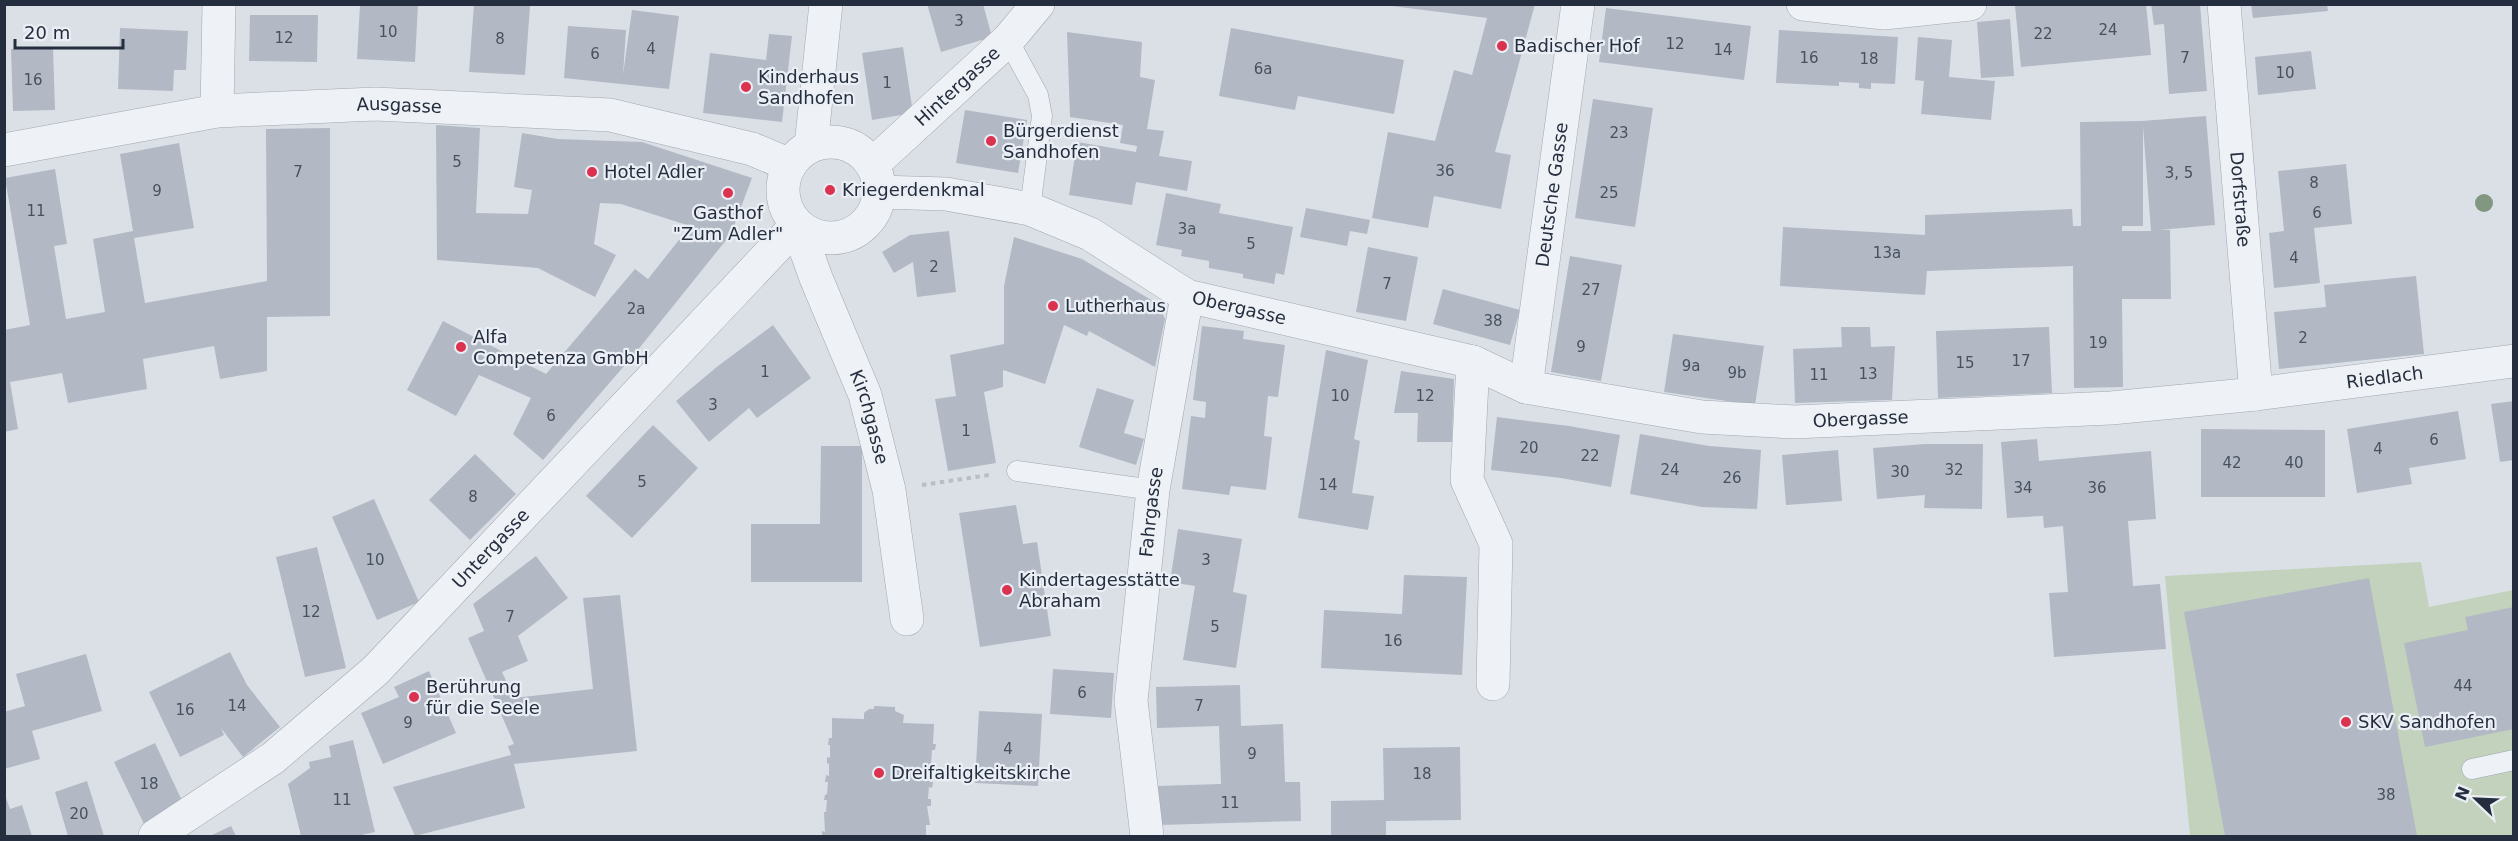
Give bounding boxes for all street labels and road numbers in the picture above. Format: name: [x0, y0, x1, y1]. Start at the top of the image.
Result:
street label: Hintergasse: [910, 42, 1004, 130]
street label: Ausgasse: [356, 93, 442, 117]
street label: Deutsche Gasse: [1531, 121, 1572, 268]
street label: Dorfstraße: [2226, 151, 2255, 248]
street label: Obergasse: [1190, 287, 1288, 329]
street label: Riedlach: [2345, 362, 2424, 392]
street label: Kirchgasse: [846, 366, 893, 466]
street label: Obergasse: [1812, 406, 1909, 431]
street label: Fahrgasse: [1135, 465, 1167, 558]
street label: Untergasse: [448, 504, 533, 593]

